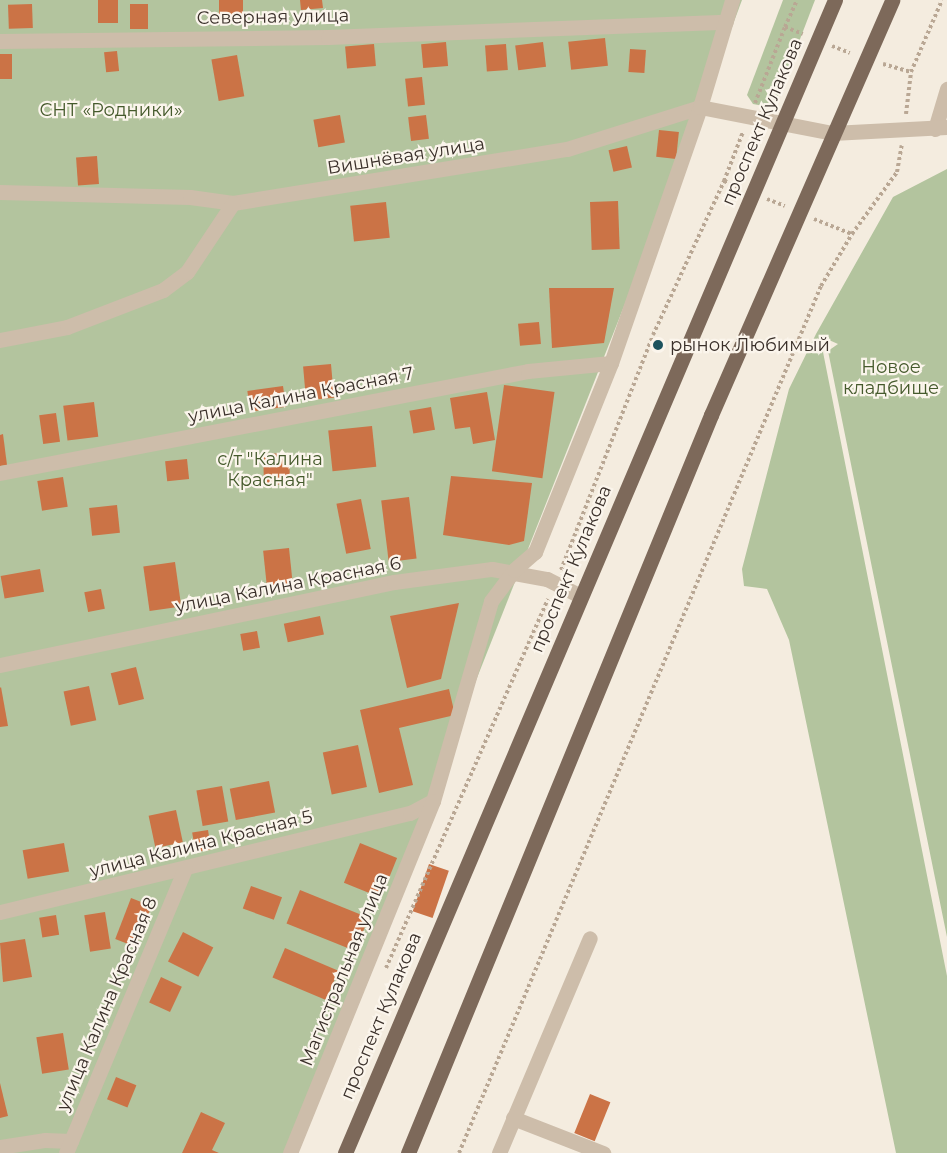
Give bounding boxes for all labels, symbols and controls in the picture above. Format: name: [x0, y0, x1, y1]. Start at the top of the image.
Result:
street label: Северная улица: [197, 5, 349, 29]
street label: проспект Кулакова: [717, 35, 807, 209]
park label: СНТ «Родники»: [39, 99, 183, 121]
street label: Вишнёвая улица: [326, 133, 486, 179]
place label: рынок Любимый: [670, 334, 830, 356]
marker: рынок Любимый: [651, 338, 665, 352]
park label: Новое кладбище: [843, 357, 939, 400]
street label: улица Калина Красная 7: [186, 363, 416, 427]
park label: с/т "Калина Красная": [217, 449, 323, 492]
street label: проспект Кулакова: [526, 482, 616, 656]
street label: улица Калина Красная 6: [173, 553, 403, 617]
street label: улица Калина Красная 5: [87, 806, 315, 882]
street label: Магистральная улица: [295, 870, 393, 1070]
street label: улица Калина Красная 8: [52, 894, 162, 1114]
street label: проспект Кулакова: [336, 929, 426, 1103]

